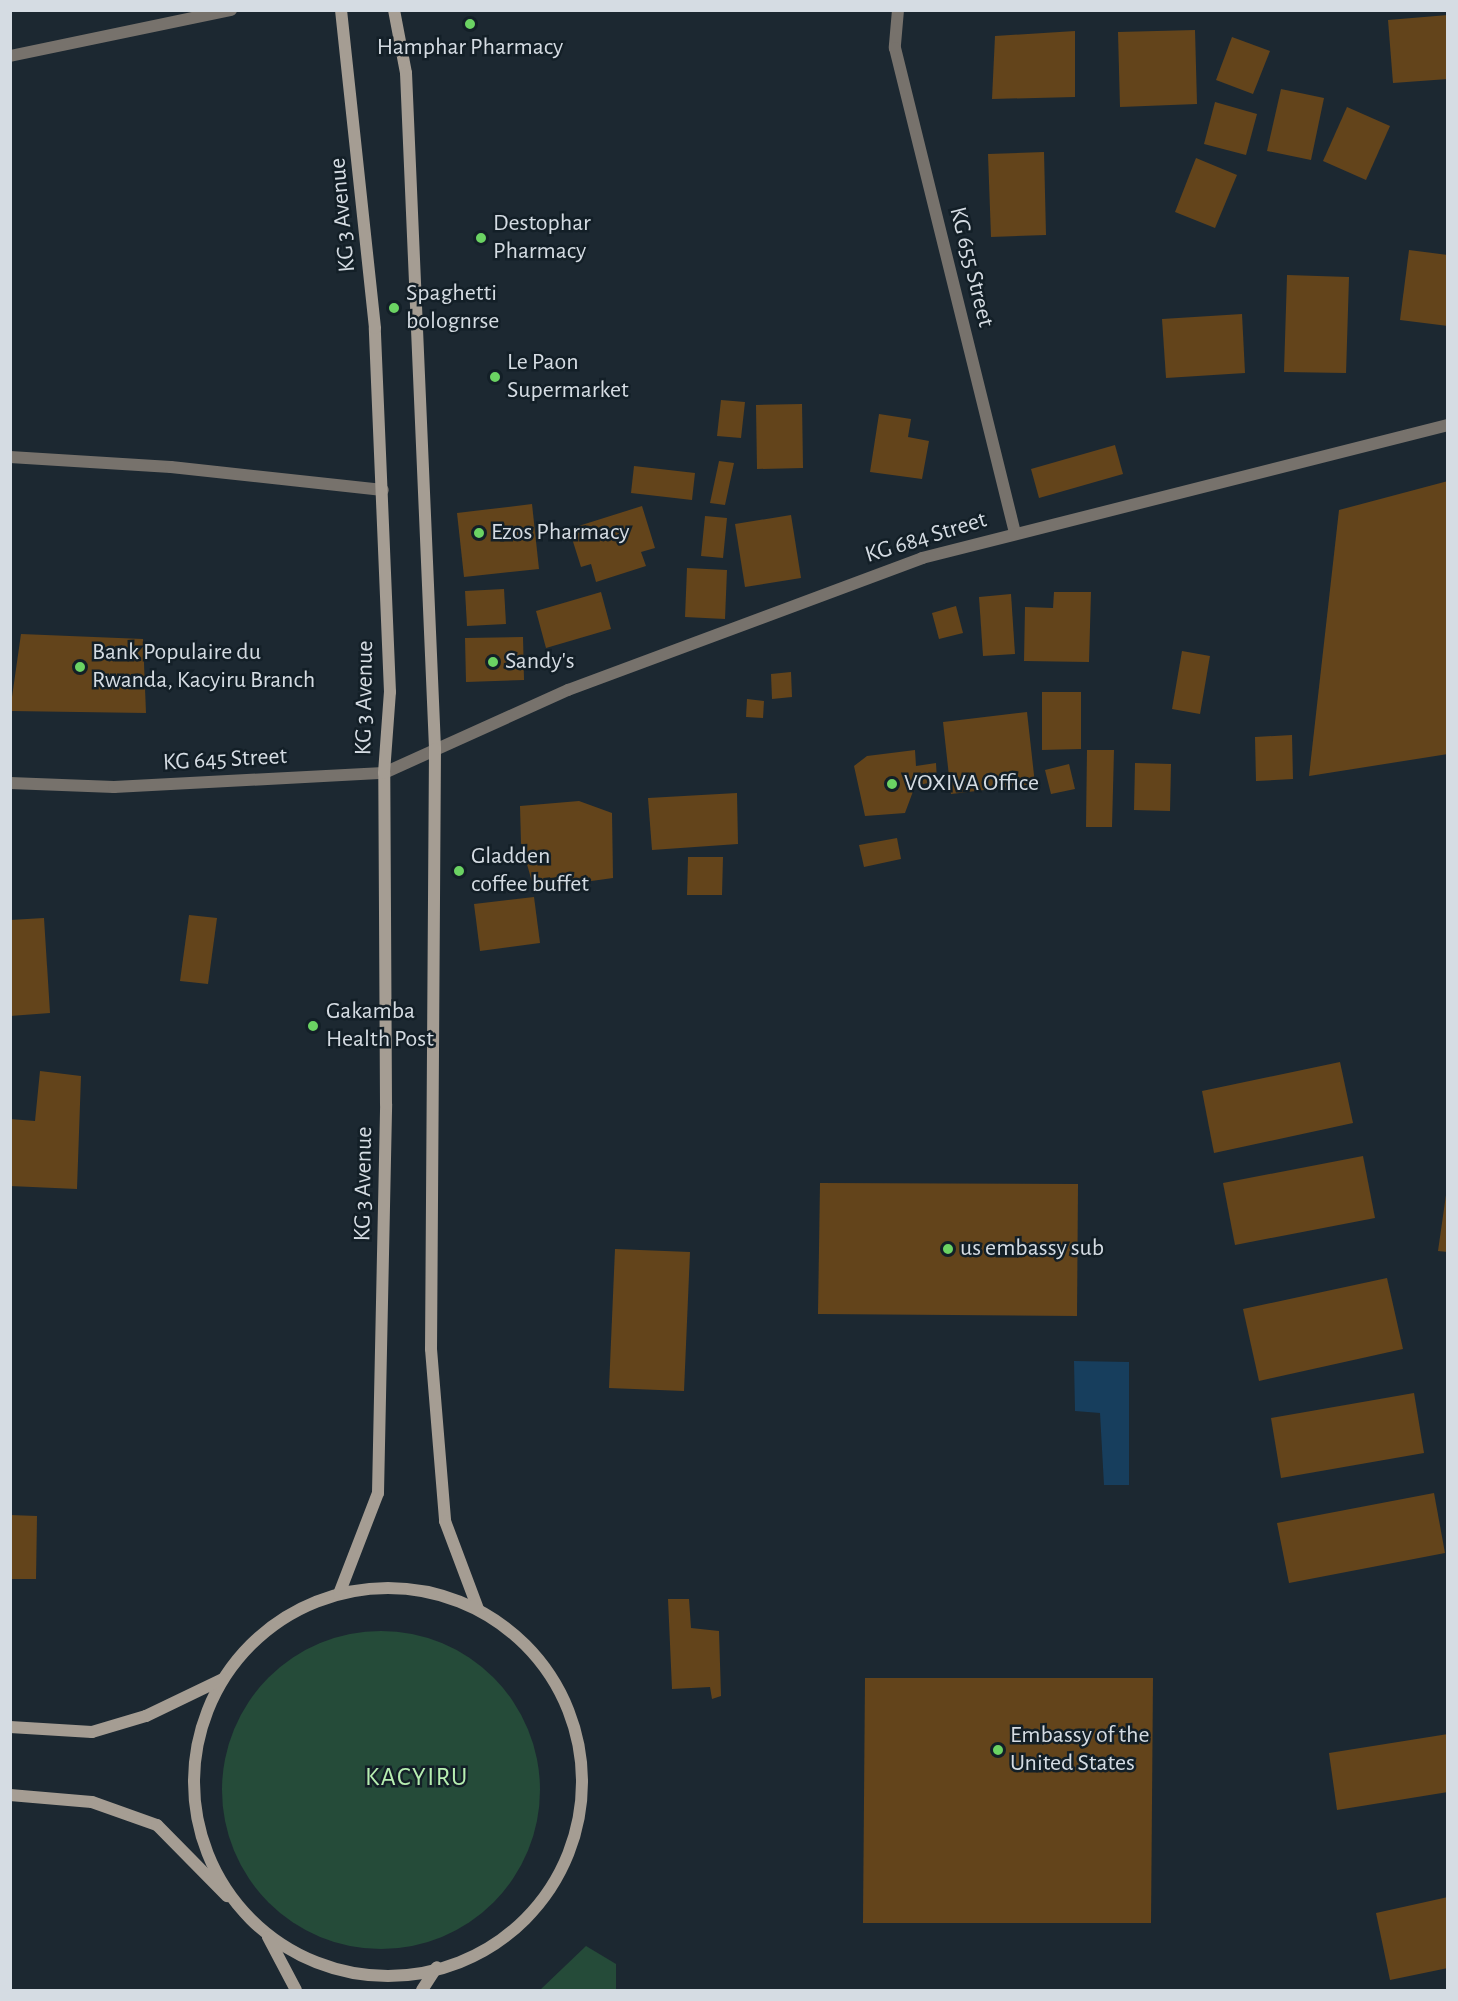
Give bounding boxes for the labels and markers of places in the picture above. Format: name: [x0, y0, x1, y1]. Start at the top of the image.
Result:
marker: Hamphar Pharmacy: [463, 17, 477, 31]
place label: Hamphar Pharmacy: [377, 34, 563, 62]
place label: Destophar Pharmacy: [493, 210, 591, 266]
marker: Destophar Pharmacy: [474, 231, 488, 245]
place label: Spaghetti bolognrse: [406, 280, 499, 336]
marker: Spaghetti bolognrse: [387, 301, 401, 315]
place label: Le Paon Supermarket: [507, 349, 629, 405]
marker: Le Paon Supermarket: [488, 370, 502, 384]
place label: Ezos Pharmacy: [491, 519, 630, 547]
marker: Ezos Pharmacy: [472, 526, 486, 540]
place label: Bank Populaire du Rwanda, Kacyiru Branch: [92, 639, 315, 695]
place label: Sandy's: [505, 648, 575, 676]
marker: Sandy's: [486, 655, 500, 669]
marker: Bank Populaire du Rwanda, Kacyiru Branch: [73, 660, 87, 674]
place label: VOXIVA Office: [904, 770, 1039, 798]
marker: VOXIVA Office: [885, 777, 899, 791]
place label: Gladden coffee buffet: [471, 843, 589, 899]
marker: Gladden coffee buffet: [452, 864, 466, 878]
place label: Gakamba Health Post: [326, 998, 434, 1054]
marker: Gakamba Health Post: [304, 1017, 322, 1035]
place label: us embassy sub: [960, 1235, 1104, 1263]
marker: us embassy sub: [941, 1242, 955, 1256]
place label: Embassy of the United States: [1010, 1722, 1150, 1778]
marker: Embassy of the United States: [991, 1743, 1005, 1757]

